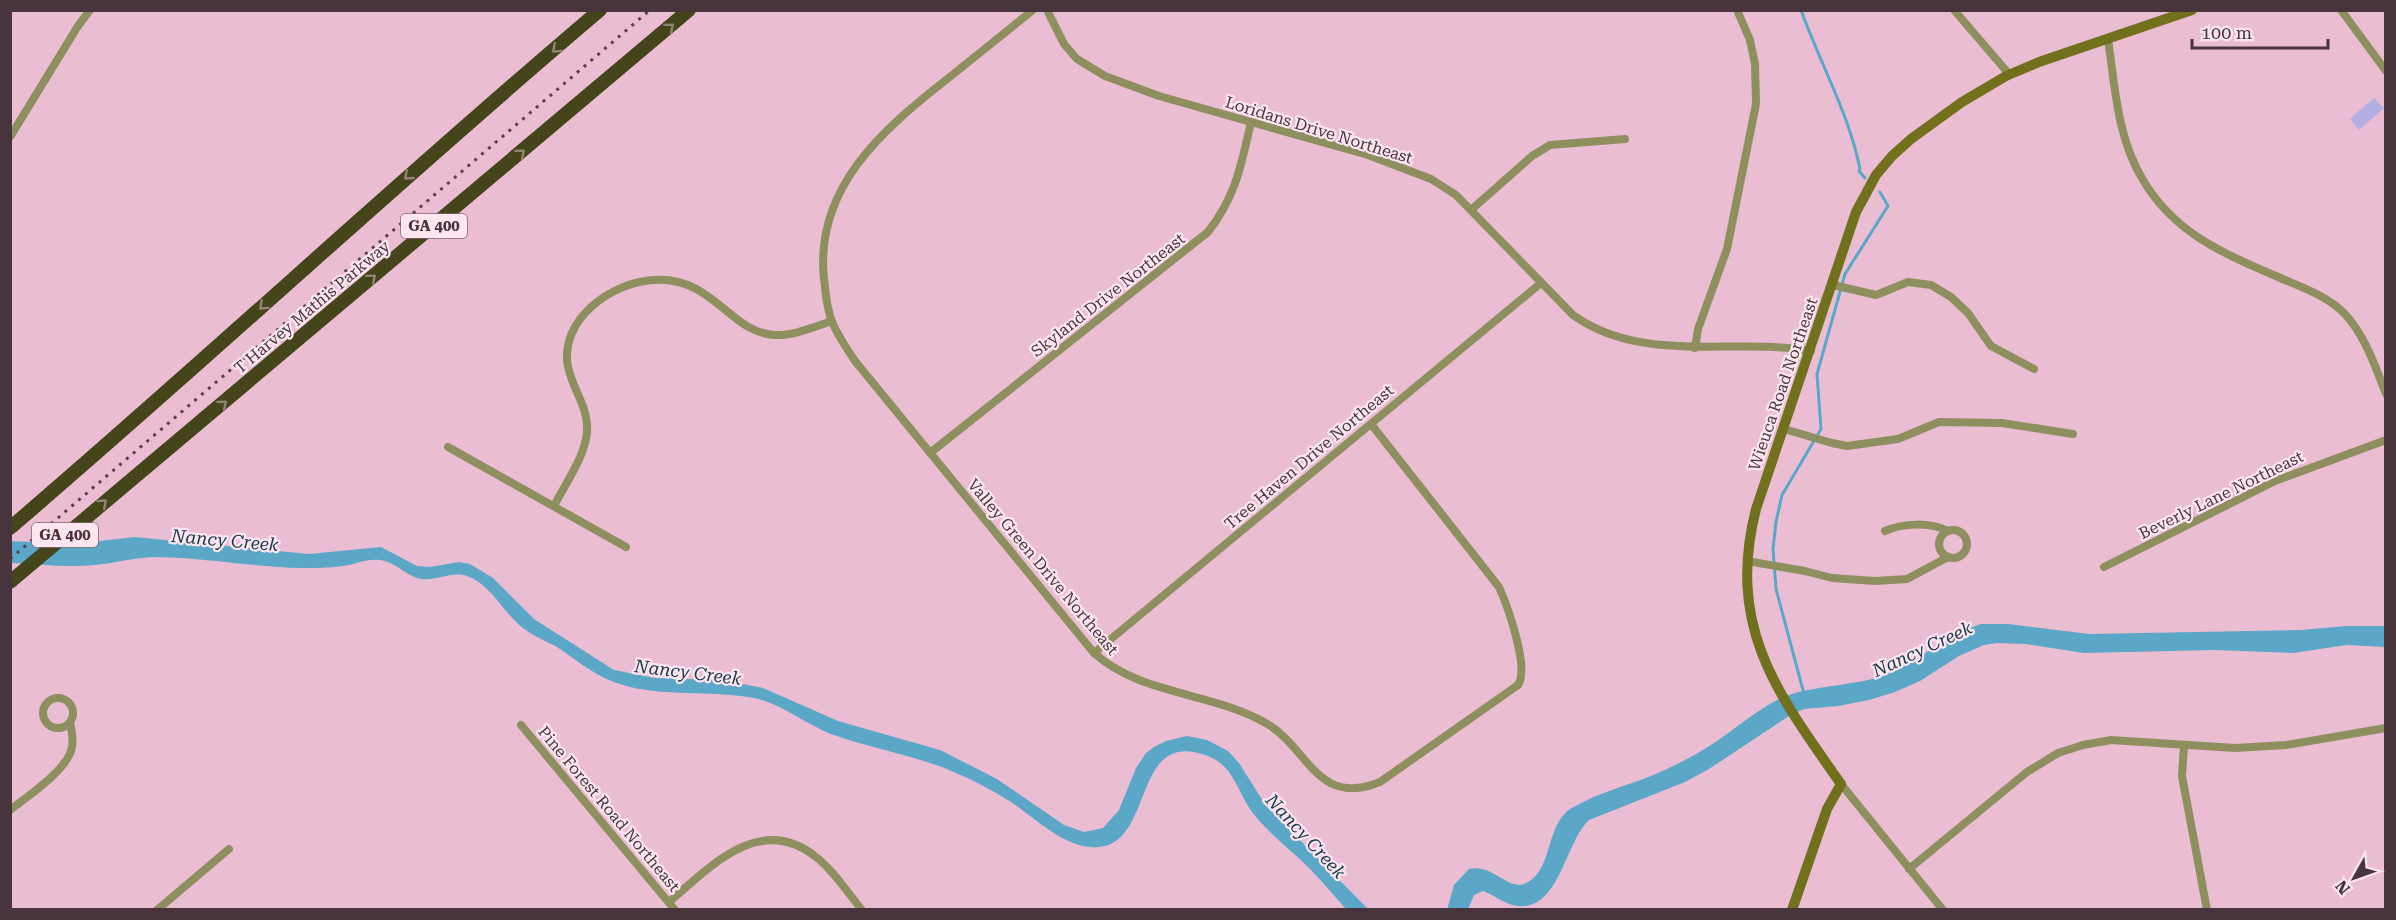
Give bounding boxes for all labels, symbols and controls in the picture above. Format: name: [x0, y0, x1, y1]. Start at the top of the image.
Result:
scale bar: [2192, 12, 2328, 50]
text: 100 m: [2201, 22, 2252, 43]
one-way arrow: [663, 23, 674, 34]
one-way arrow: [552, 42, 562, 53]
street label: Loridans Drive Northeast: [1223, 92, 1415, 168]
one-way arrow: [514, 149, 525, 160]
one-way arrow: [404, 169, 415, 180]
road number: GA 400: [401, 214, 467, 238]
street label: Skyland Drive Northeast: [1027, 229, 1189, 361]
street label: T Harvey Mathis Parkway: [230, 236, 394, 378]
one-way arrow: [365, 275, 376, 286]
street label: Wieuca Road Northeast: [1744, 295, 1822, 473]
one-way arrow: [259, 299, 270, 310]
street label: Tree Haven Drive Northeast: [1221, 381, 1397, 533]
one-way arrow: [216, 400, 227, 411]
street label: Beverly Lane Northeast: [2136, 447, 2306, 543]
street label: Valley Green Drive Northeast: [964, 475, 1122, 659]
one-way arrow: [96, 499, 107, 510]
road number: GA 400: [32, 523, 98, 547]
water label: Nancy Creek: [170, 525, 280, 555]
water label: Nancy Creek: [1868, 617, 1975, 682]
water label: Nancy Creek: [632, 655, 743, 689]
street label: Pine Forest Road Northeast: [534, 722, 684, 896]
water label: Nancy Creek: [1261, 789, 1351, 883]
north arrow: [2324, 848, 2384, 908]
text: N: [2332, 876, 2354, 898]

